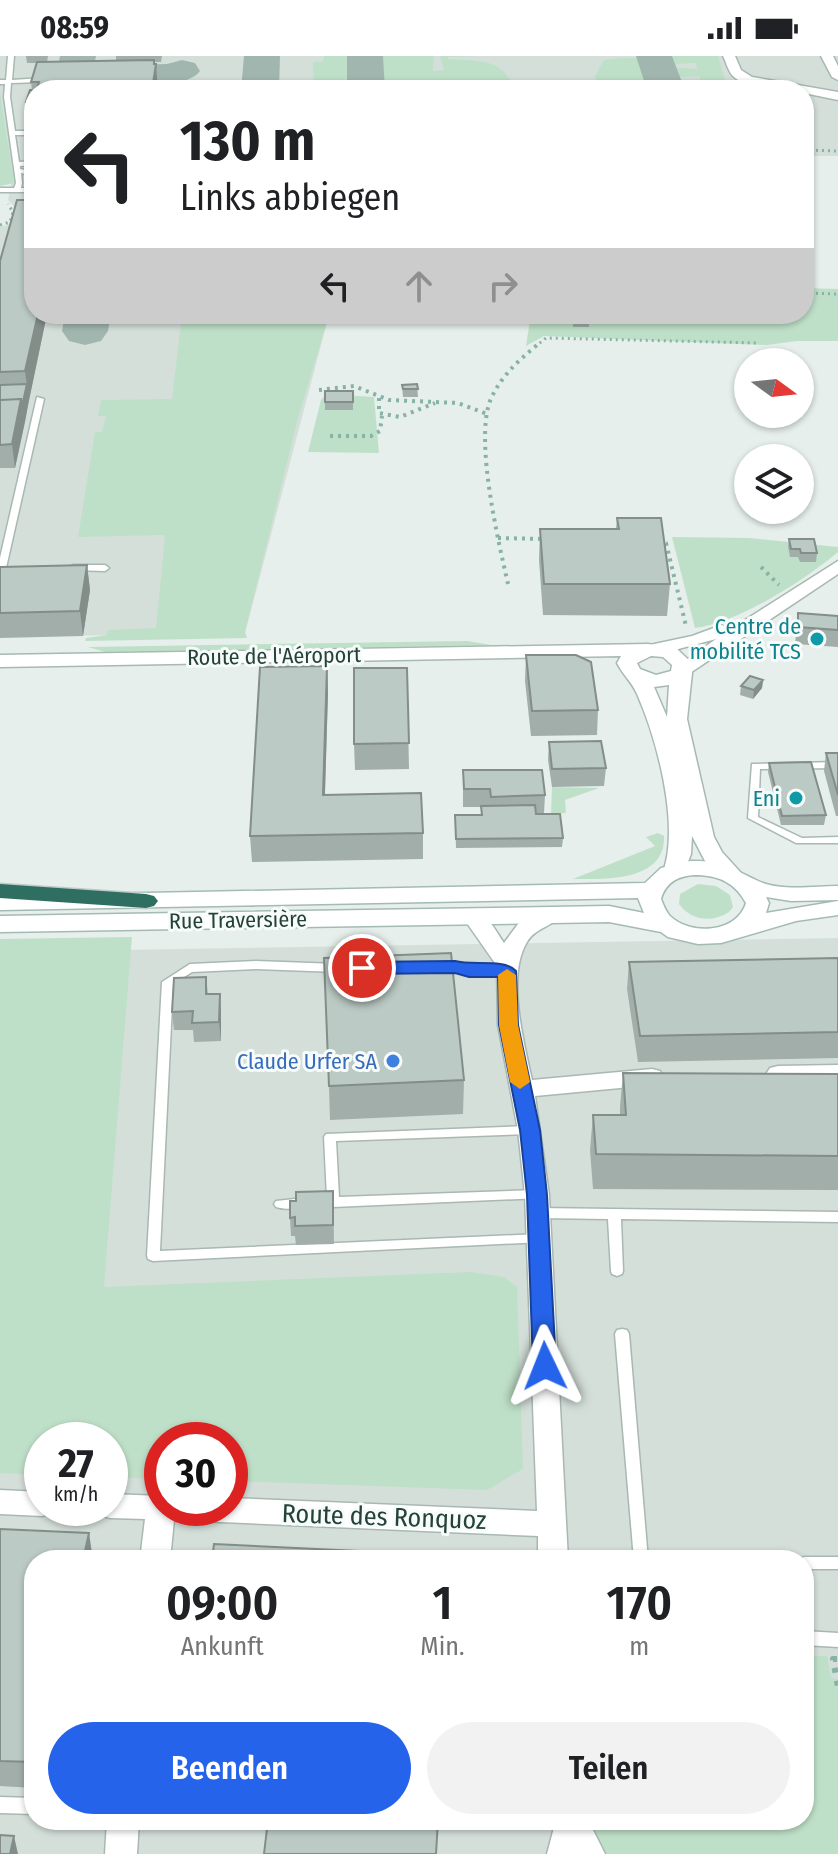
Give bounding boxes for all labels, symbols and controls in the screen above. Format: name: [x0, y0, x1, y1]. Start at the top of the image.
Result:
text: 08:59: [40, 10, 109, 46]
text: 130 m: [180, 108, 315, 175]
icon: left: [48, 112, 152, 216]
text: Links abbiegen: [180, 176, 400, 220]
icon: left: [313, 264, 357, 308]
icon: ahead: [397, 264, 441, 308]
icon: right: [481, 264, 525, 308]
north arrow: [734, 348, 814, 428]
map controls: [734, 348, 814, 524]
button: layers: [734, 444, 814, 524]
place label: Centre de mobilité TCS: [690, 613, 801, 665]
marker: Centre de mobilité TCS: [808, 630, 826, 648]
street label: Route de l'Aéroport: [187, 641, 362, 671]
place label: Eni: [753, 785, 780, 812]
marker: Eni: [787, 789, 805, 807]
street label: Rue Traversière: [169, 905, 307, 935]
pin: [328, 934, 396, 1002]
icon: arrive: [340, 946, 384, 990]
place label: Claude Urfer SA: [237, 1048, 377, 1075]
marker: Claude Urfer SA: [384, 1052, 402, 1070]
position arrow: [503, 1324, 587, 1408]
speed limit sign: 30: [144, 1422, 248, 1526]
text: 27: [58, 1440, 94, 1488]
text: km/h: [54, 1482, 98, 1506]
street label: Route des Ronquoz: [281, 1498, 487, 1536]
text: 09:00: [166, 1574, 278, 1632]
text: 1: [432, 1574, 452, 1632]
text: 170: [607, 1574, 672, 1632]
text: Ankunft: [181, 1631, 264, 1662]
text: Min.: [420, 1631, 465, 1662]
text: m: [629, 1631, 649, 1662]
button: Beenden: [48, 1722, 411, 1814]
button: Teilen: [427, 1722, 790, 1814]

